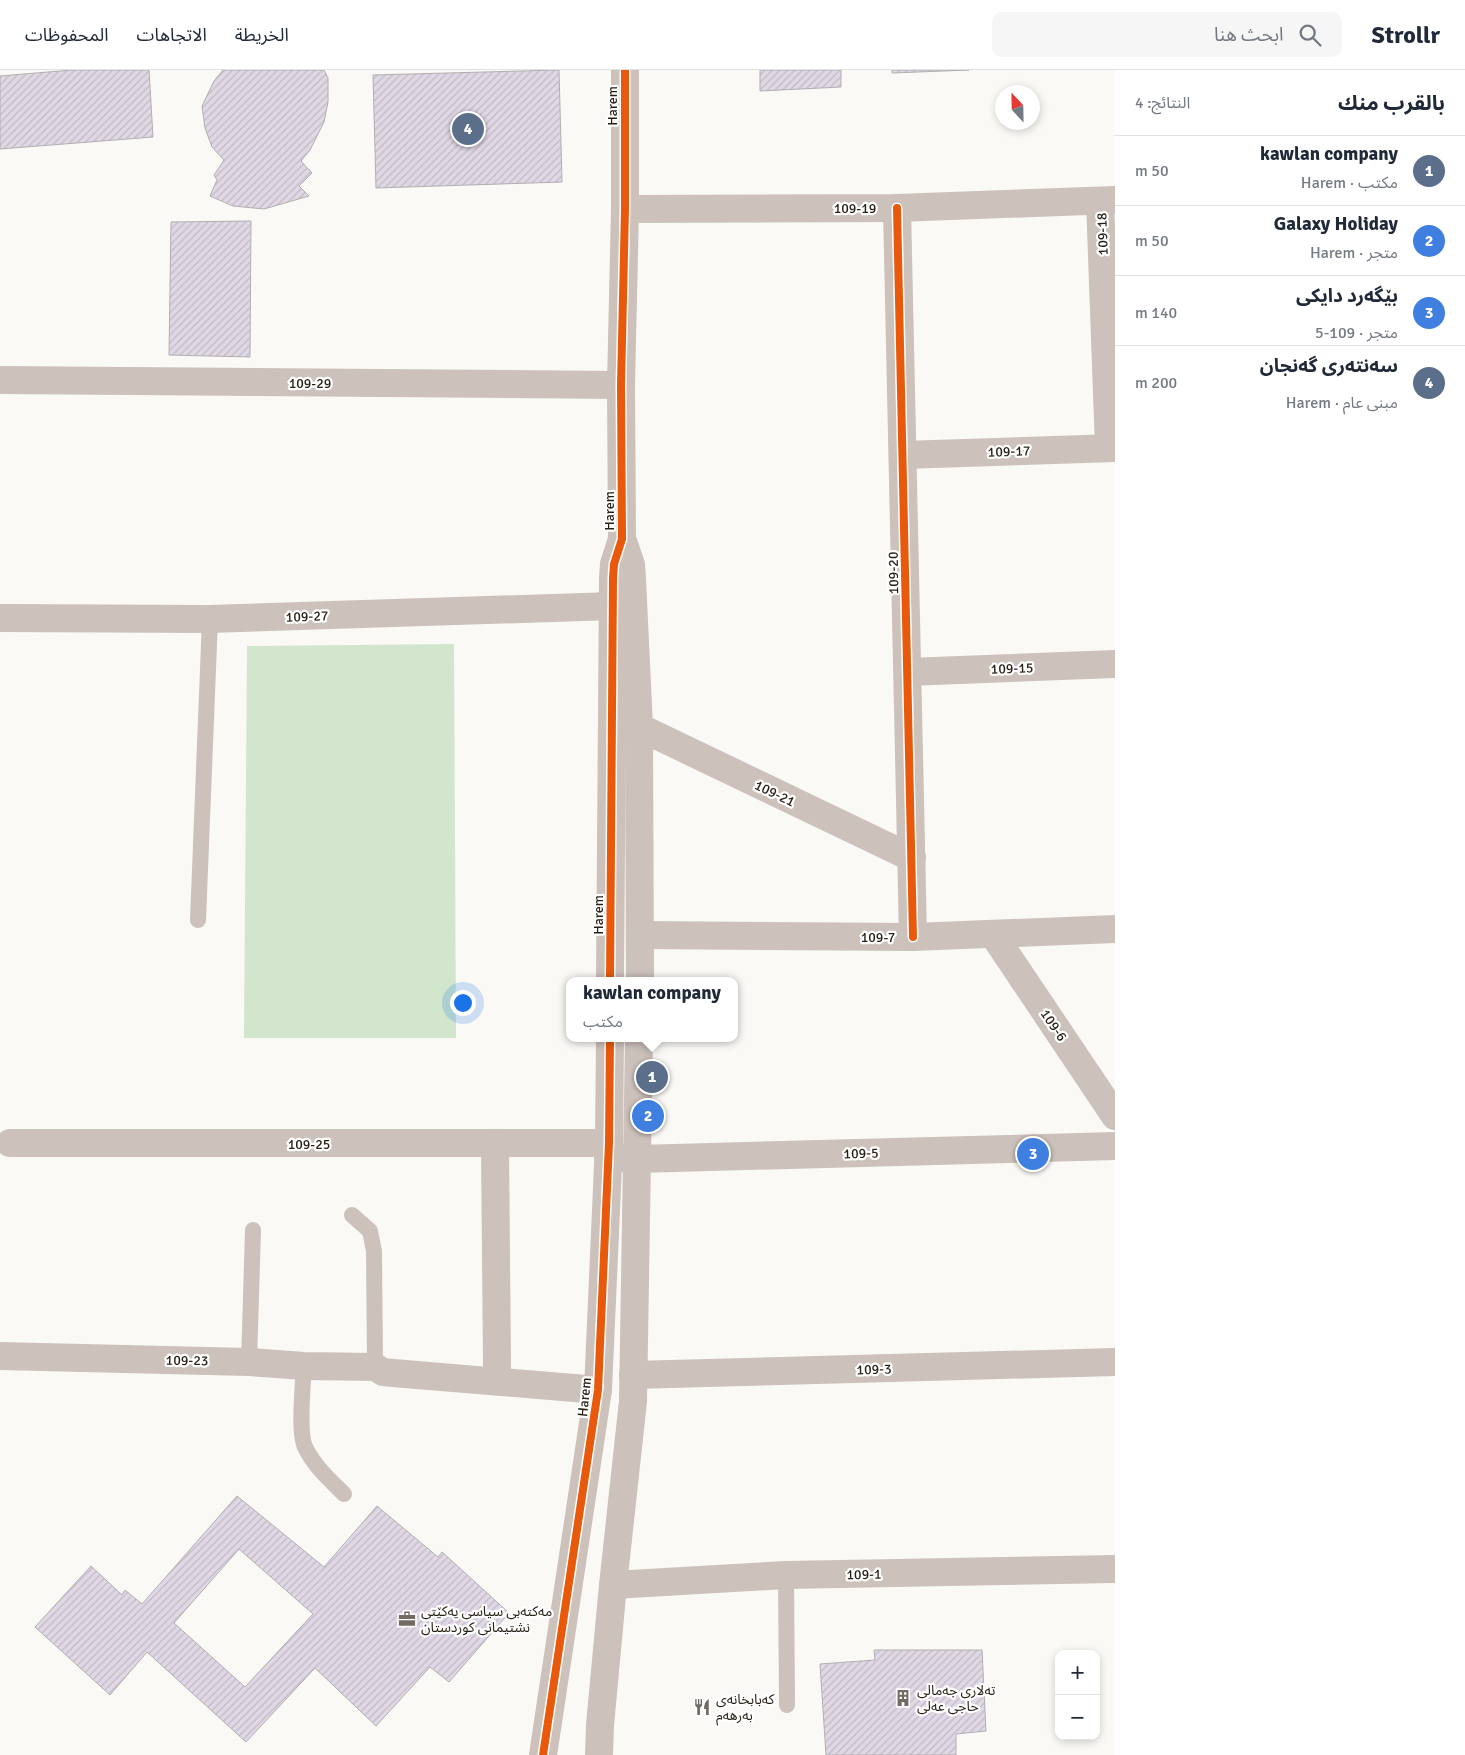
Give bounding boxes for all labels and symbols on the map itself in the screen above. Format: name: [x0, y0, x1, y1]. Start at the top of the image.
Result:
north arrow: [995, 85, 1040, 130]
street label: Harem: [604, 86, 621, 126]
pin: 4: [452, 110, 484, 148]
street label: 109-19: [834, 200, 876, 217]
street label: 109-18: [1093, 212, 1112, 256]
street label: 109-29: [289, 375, 331, 392]
street label: 109-17: [987, 442, 1031, 461]
street label: Harem: [601, 491, 618, 531]
street label: 109-20: [885, 551, 902, 594]
street label: 109-27: [285, 607, 329, 626]
street label: 109-15: [990, 659, 1034, 678]
street label: 109-21: [752, 776, 798, 810]
street label: Harem: [590, 895, 607, 935]
street label: 109-7: [861, 929, 895, 946]
your location: [450, 990, 476, 1016]
street label: 109-6: [1037, 1006, 1070, 1045]
pin: 1: [636, 1058, 668, 1096]
pin: 2: [632, 1097, 664, 1135]
pin: 3: [1017, 1135, 1049, 1173]
street label: 109-25: [288, 1136, 330, 1153]
street label: 109-5: [843, 1144, 879, 1163]
street label: 109-23: [165, 1352, 208, 1369]
street label: 109-3: [856, 1360, 892, 1379]
street label: Harem: [574, 1376, 595, 1418]
street label: 109-1: [846, 1566, 882, 1583]
place label: مەکتەبی سیاسی یەکێتی نشتیمانی کوردستان: [421, 1603, 552, 1636]
office icon: مەکتەبی سیاسی یەکێتی نشتیمانی کوردستان: [397, 1609, 417, 1629]
place label: تەلاری جەمالی حاجی عەلی: [917, 1682, 995, 1715]
building icon: تەلاری جەمالی حاجی عەلی: [893, 1688, 913, 1708]
place label: کەبابخانەی بەرهەم: [716, 1691, 775, 1726]
restaurant icon: کەبابخانەی بەرهەم: [692, 1697, 712, 1717]

